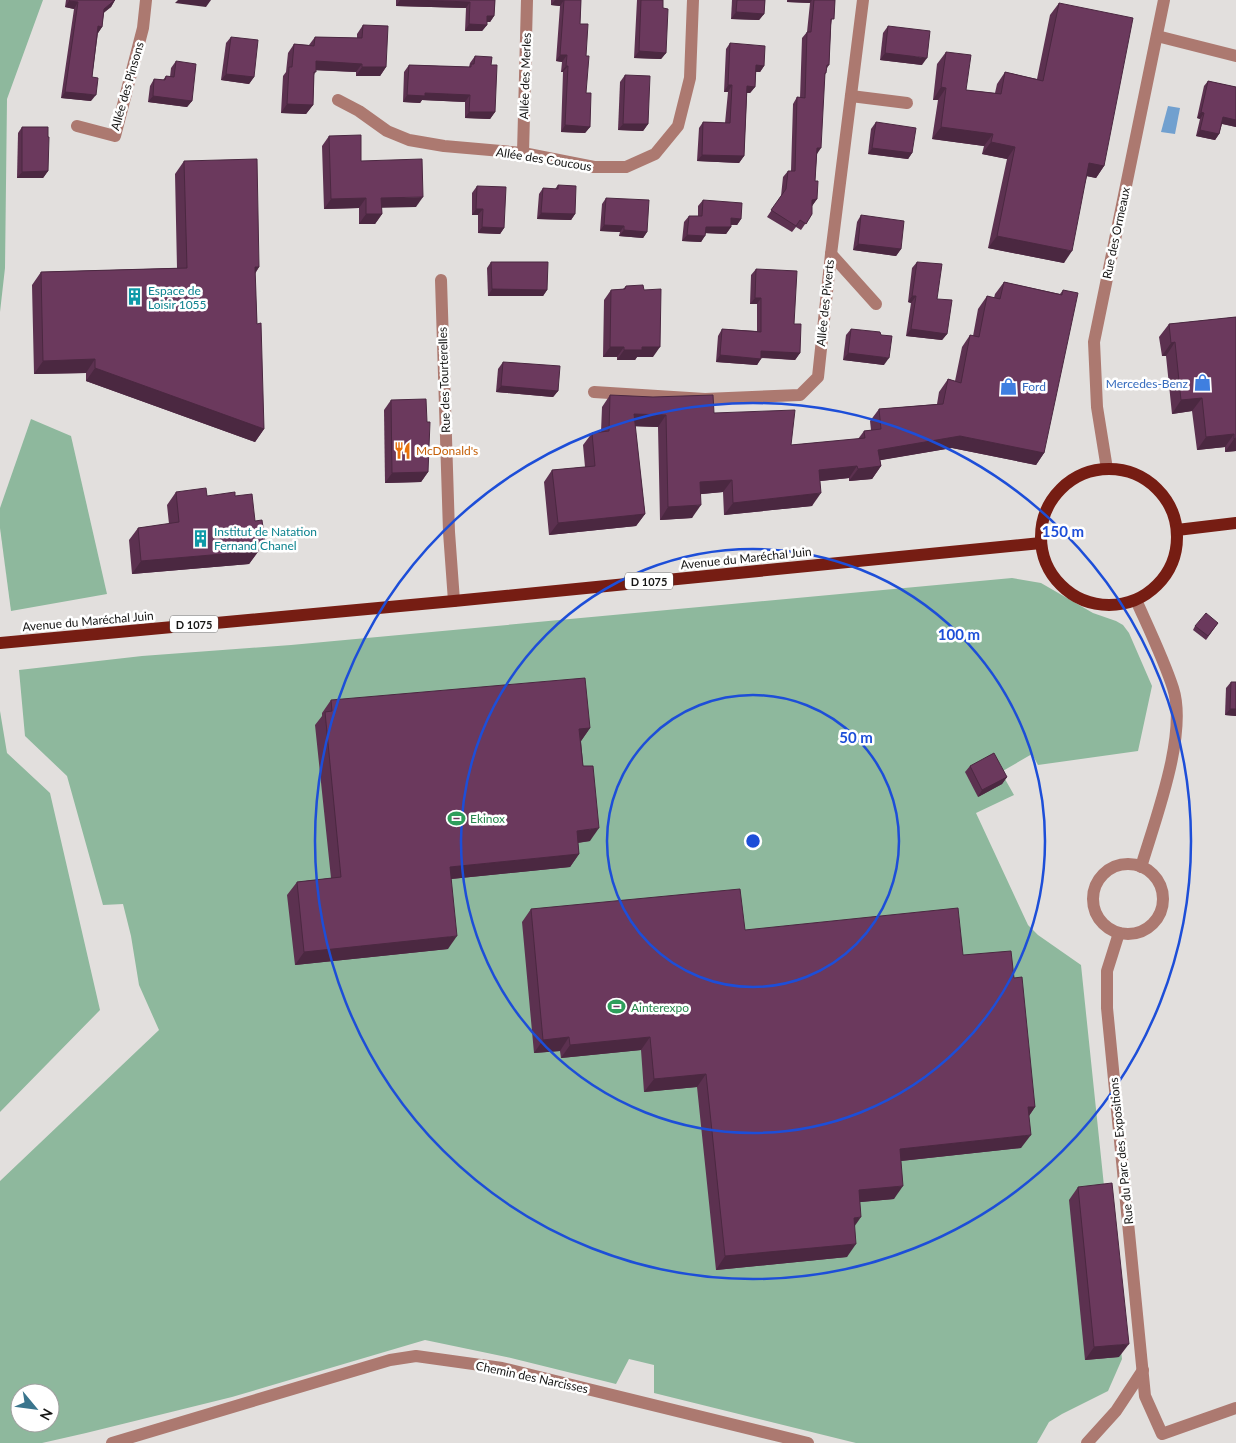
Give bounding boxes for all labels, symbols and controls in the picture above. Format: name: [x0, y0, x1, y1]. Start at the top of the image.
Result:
street label: Allée des Merles: [516, 32, 534, 120]
street label: Allée des Pinsons: [107, 40, 147, 132]
street label: Allée des Coucous: [495, 144, 593, 174]
street label: Rue des Ormeaux: [1099, 186, 1133, 280]
street label: Allée des Piverts: [813, 259, 837, 347]
place label: Espace de Loisir 1055: [148, 283, 207, 312]
building icon: Espace de Loisir 1055: [124, 287, 144, 307]
street label: Rue des Tourterelles: [435, 327, 453, 433]
shop icon: Mercedes-Benz: [1192, 373, 1212, 393]
shop icon: Ford: [998, 376, 1018, 396]
place label: Mercedes-Benz: [1106, 376, 1189, 391]
place label: Ford: [1022, 379, 1046, 394]
restaurant icon: McDonald's: [392, 440, 412, 460]
place label: McDonald's: [416, 443, 478, 458]
text: 150 m: [1042, 522, 1084, 540]
place label: Institut de Natation Fernand Chanel: [214, 524, 317, 553]
building icon: Institut de Natation Fernand Chanel: [190, 528, 210, 548]
street label: Avenue du Maréchal Juin: [680, 544, 812, 572]
road number: D 1075: [625, 572, 673, 590]
street label: Avenue du Maréchal Juin: [22, 608, 154, 634]
road number: D 1075: [170, 616, 218, 632]
text: 100 m: [938, 625, 980, 643]
text: 50 m: [839, 728, 873, 746]
sports icon: Ekinox: [446, 808, 466, 828]
place label: Ekinox: [470, 811, 505, 826]
centre of rings: [744, 832, 762, 850]
sports icon: Ainterexpo: [607, 997, 627, 1017]
place label: Ainterexpo: [631, 1000, 689, 1015]
street label: Rue du Parc des Expositions: [1106, 1077, 1136, 1225]
street label: Chemin des Narcisses: [474, 1358, 590, 1396]
north arrow: [10, 1383, 60, 1433]
text: N: [37, 1406, 57, 1423]

